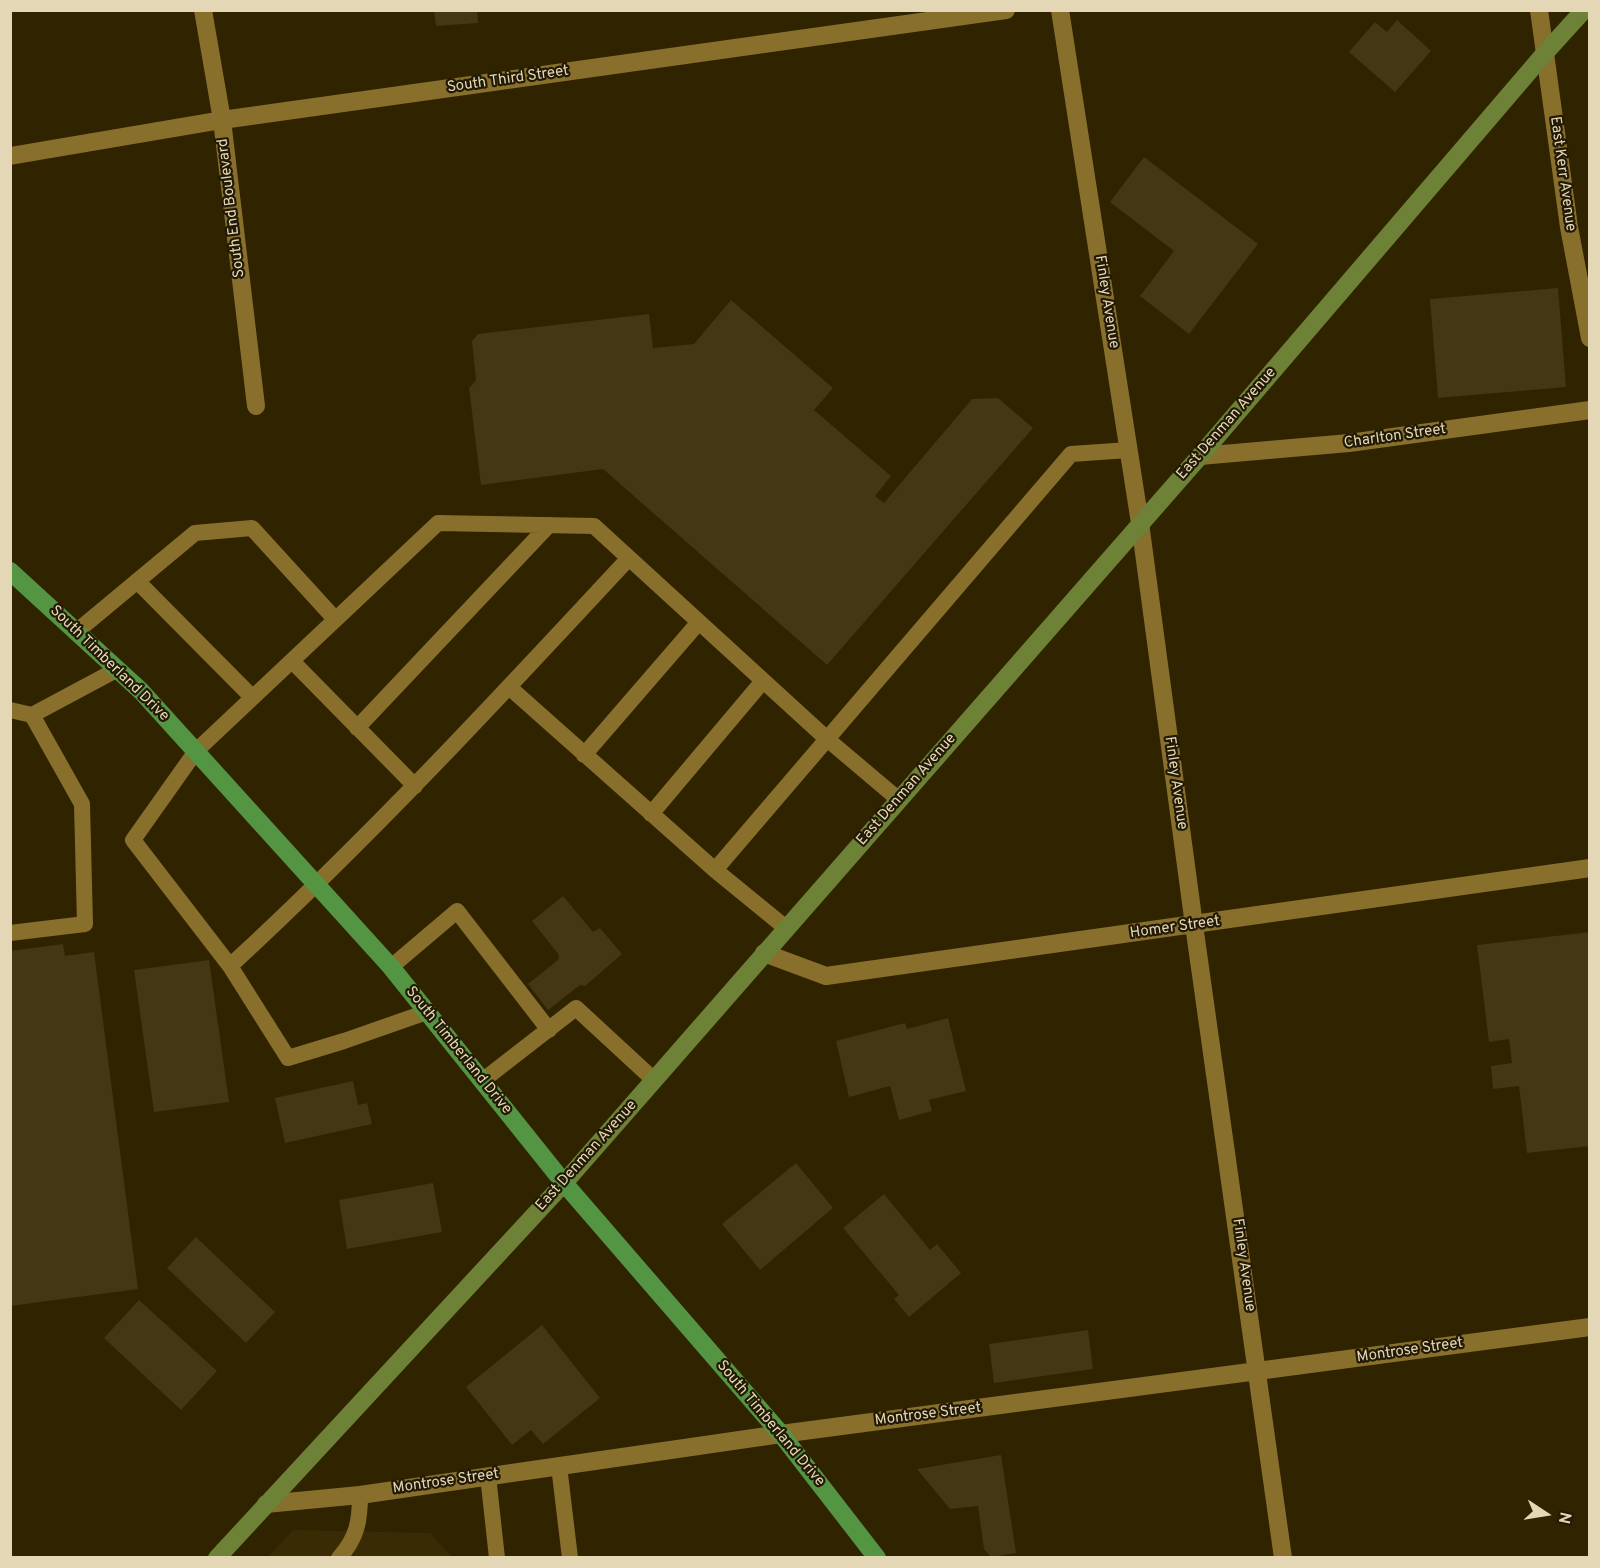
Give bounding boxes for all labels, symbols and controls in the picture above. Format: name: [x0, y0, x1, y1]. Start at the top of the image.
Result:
street label: South Third Street: [446, 63, 570, 97]
street label: East Kerr Avenue: [1545, 115, 1579, 233]
street label: South End Boulevard: [215, 137, 249, 279]
street label: Finley Avenue: [1090, 254, 1122, 350]
street label: East Denman Avenue: [1173, 364, 1281, 484]
street label: Charlton Street: [1343, 421, 1447, 453]
street label: South Timberland Drive: [46, 602, 172, 726]
street label: East Denman Avenue: [853, 730, 961, 850]
street label: Finley Avenue: [1160, 735, 1190, 831]
street label: Homer Street: [1129, 913, 1221, 943]
street label: South Timberland Drive: [401, 984, 515, 1118]
street label: East Denman Avenue: [533, 1097, 641, 1215]
street label: Finley Avenue: [1228, 1217, 1258, 1313]
street label: Montrose Street: [1356, 1335, 1464, 1367]
street label: South Timberland Drive: [712, 1357, 828, 1491]
street label: Montrose Street: [874, 1400, 982, 1430]
street label: Montrose Street: [392, 1466, 500, 1498]
north arrow: [1516, 1484, 1576, 1544]
text: N: [1553, 1510, 1575, 1525]

